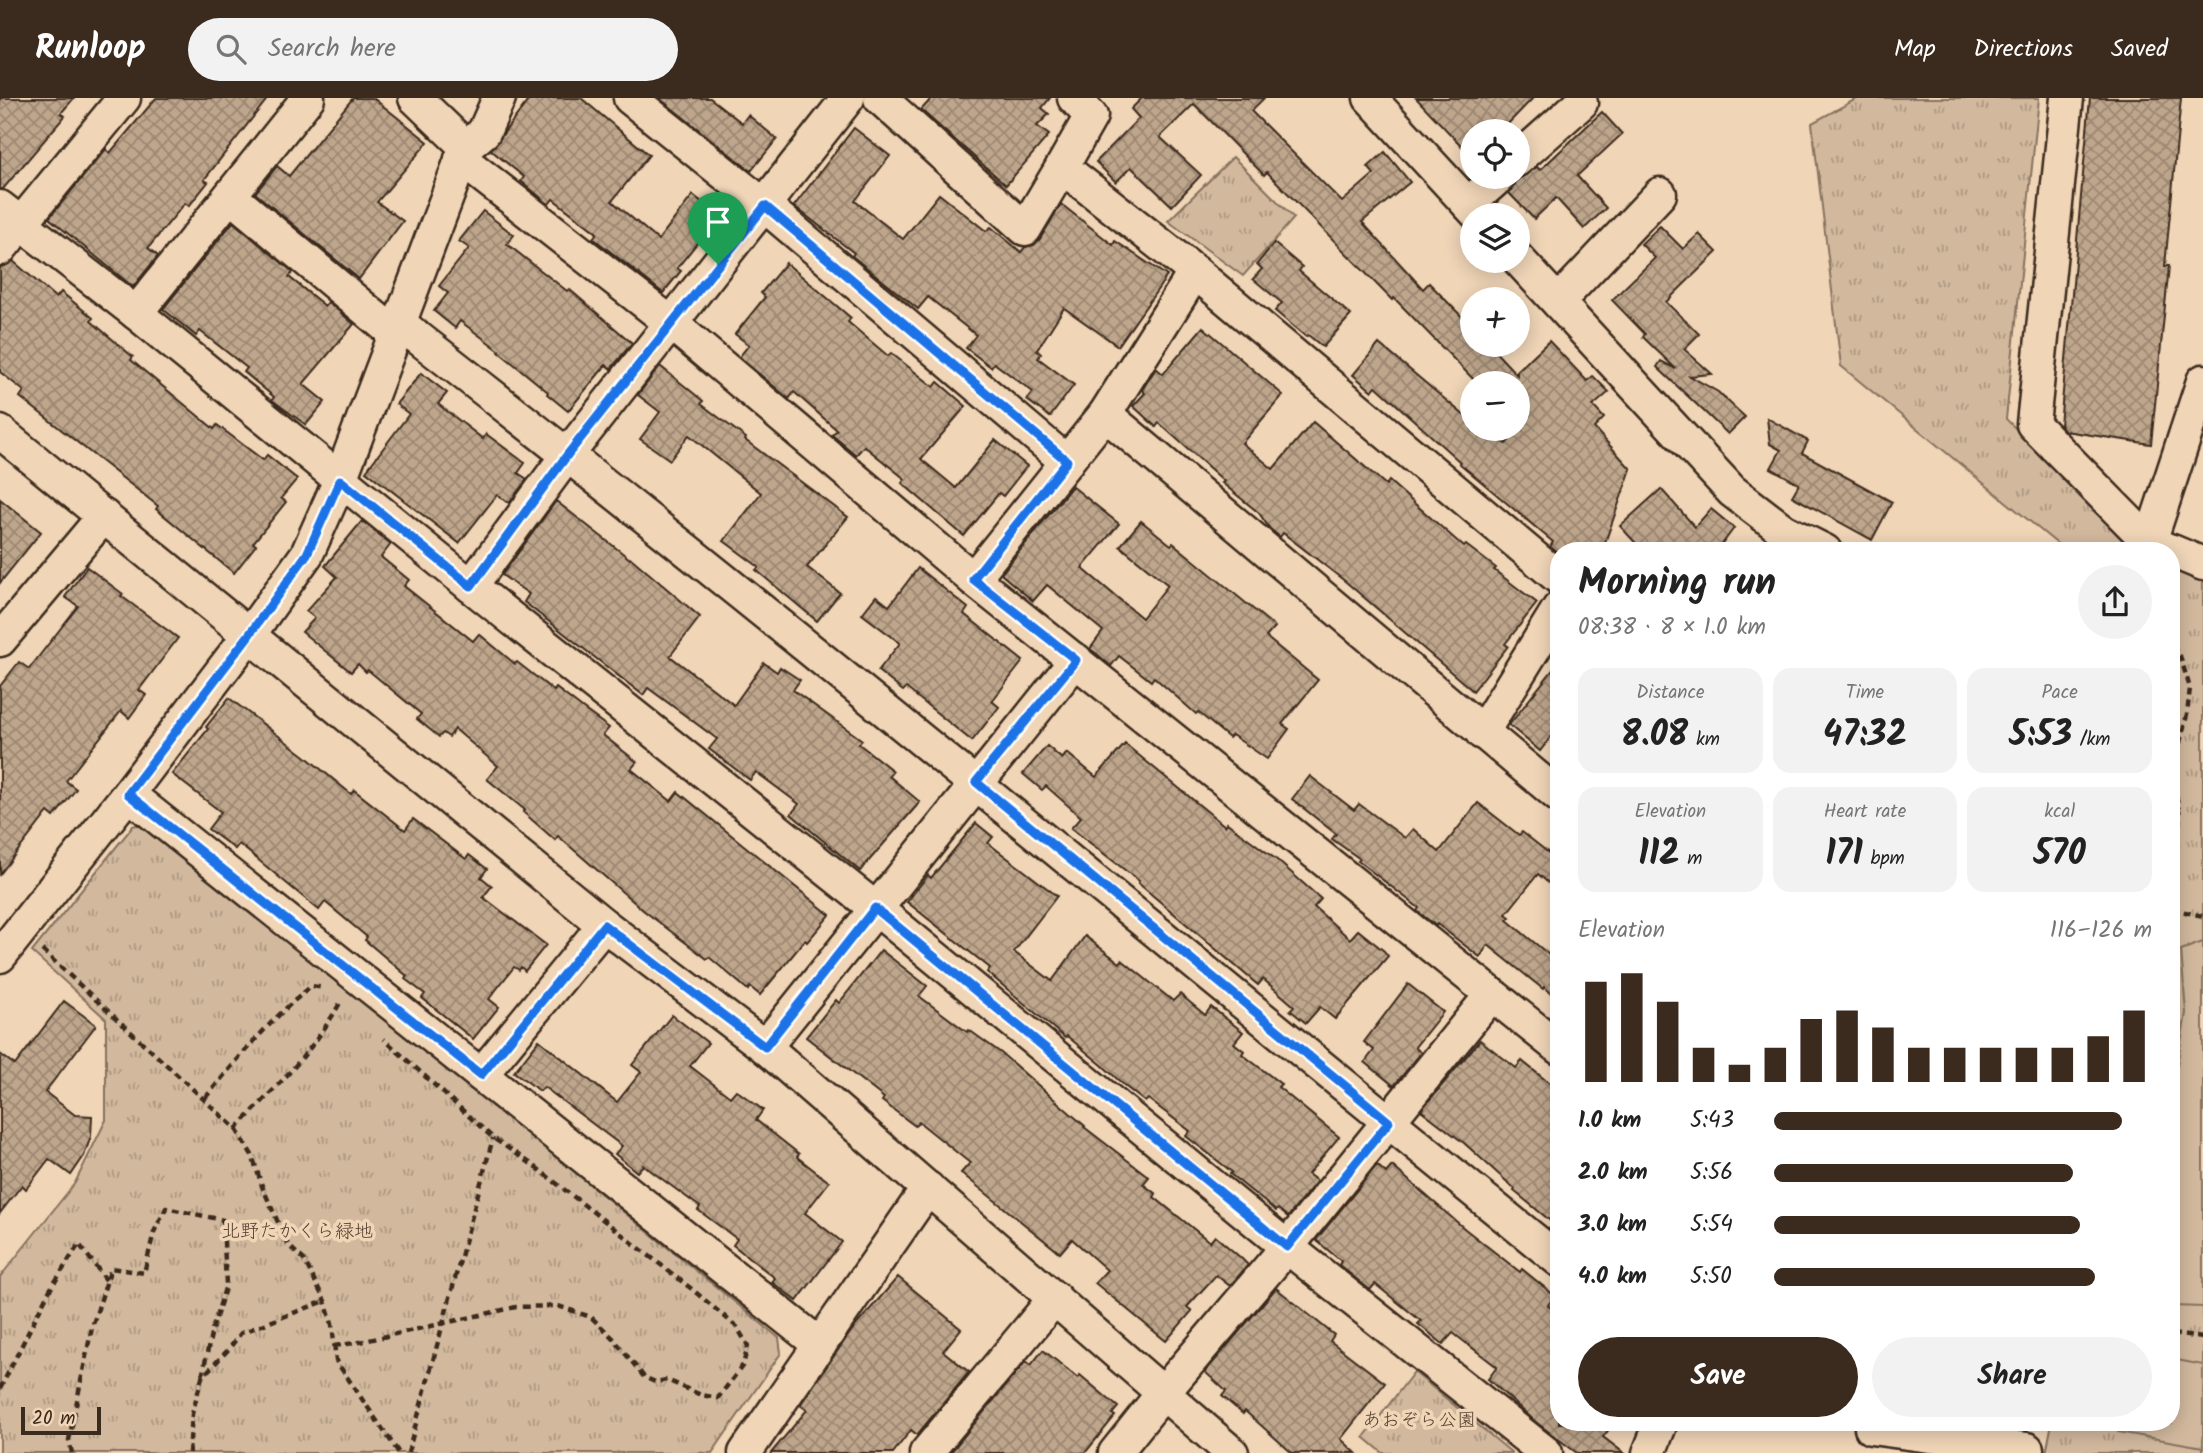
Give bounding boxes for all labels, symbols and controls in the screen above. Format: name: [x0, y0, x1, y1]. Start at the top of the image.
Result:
search box: [188, 18, 678, 81]
text: Runloop: [35, 23, 146, 76]
text: Search here: [268, 28, 396, 70]
icon: search: [212, 30, 250, 68]
text: Map: [1894, 30, 1936, 69]
text: Directions: [1974, 30, 2073, 69]
text: Saved: [2111, 30, 2168, 69]
map controls: [1460, 119, 1530, 441]
button: locate: [1460, 119, 1530, 189]
pin: [688, 192, 748, 264]
icon: arrive: [699, 203, 737, 241]
button: layers: [1460, 203, 1530, 273]
button: +: [1460, 287, 1530, 357]
button: −: [1460, 371, 1530, 441]
text: Morning run: [1578, 554, 1776, 614]
button: share: [2078, 565, 2152, 639]
text: 08:38 · 8 × 1.0 km: [1578, 610, 1766, 646]
text: Distance: [1636, 678, 1704, 708]
text: Time: [1846, 678, 1884, 708]
text: Pace: [2042, 678, 2078, 708]
text: 8.08: [1621, 708, 1688, 764]
text: 47:32: [1823, 708, 1907, 764]
text: 5:53: [2009, 708, 2072, 764]
text: km: [1688, 725, 1720, 755]
text: /km: [2072, 725, 2110, 755]
text: Elevation: [1634, 797, 1706, 827]
text: Heart rate: [1824, 797, 1906, 827]
text: kcal: [2044, 797, 2075, 827]
text: 112: [1638, 827, 1680, 883]
text: 171: [1825, 827, 1863, 883]
text: 570: [2034, 827, 2086, 883]
text: m: [1680, 844, 1702, 874]
text: bpm: [1863, 844, 1905, 874]
text: Elevation: [1578, 913, 1665, 949]
text: 116–126 m: [2050, 913, 2152, 949]
text: 1.0 km: [1578, 1103, 1641, 1139]
text: 5:43: [1690, 1103, 1734, 1139]
text: 2.0 km: [1578, 1155, 1648, 1191]
text: 5:56: [1690, 1155, 1733, 1191]
text: 3.0 km: [1578, 1207, 1647, 1243]
text: 5:54: [1690, 1207, 1733, 1243]
park label: 北野たかくら緑地: [221, 1217, 373, 1247]
text: 4.0 km: [1578, 1259, 1647, 1295]
text: 5:50: [1690, 1259, 1732, 1295]
button: Save: [1578, 1337, 1858, 1417]
button: Share: [1872, 1337, 2152, 1417]
scale bar: [21, 1404, 102, 1436]
text: 20 m: [32, 1404, 75, 1434]
park label: あおぞら公園: [1362, 1406, 1476, 1436]

